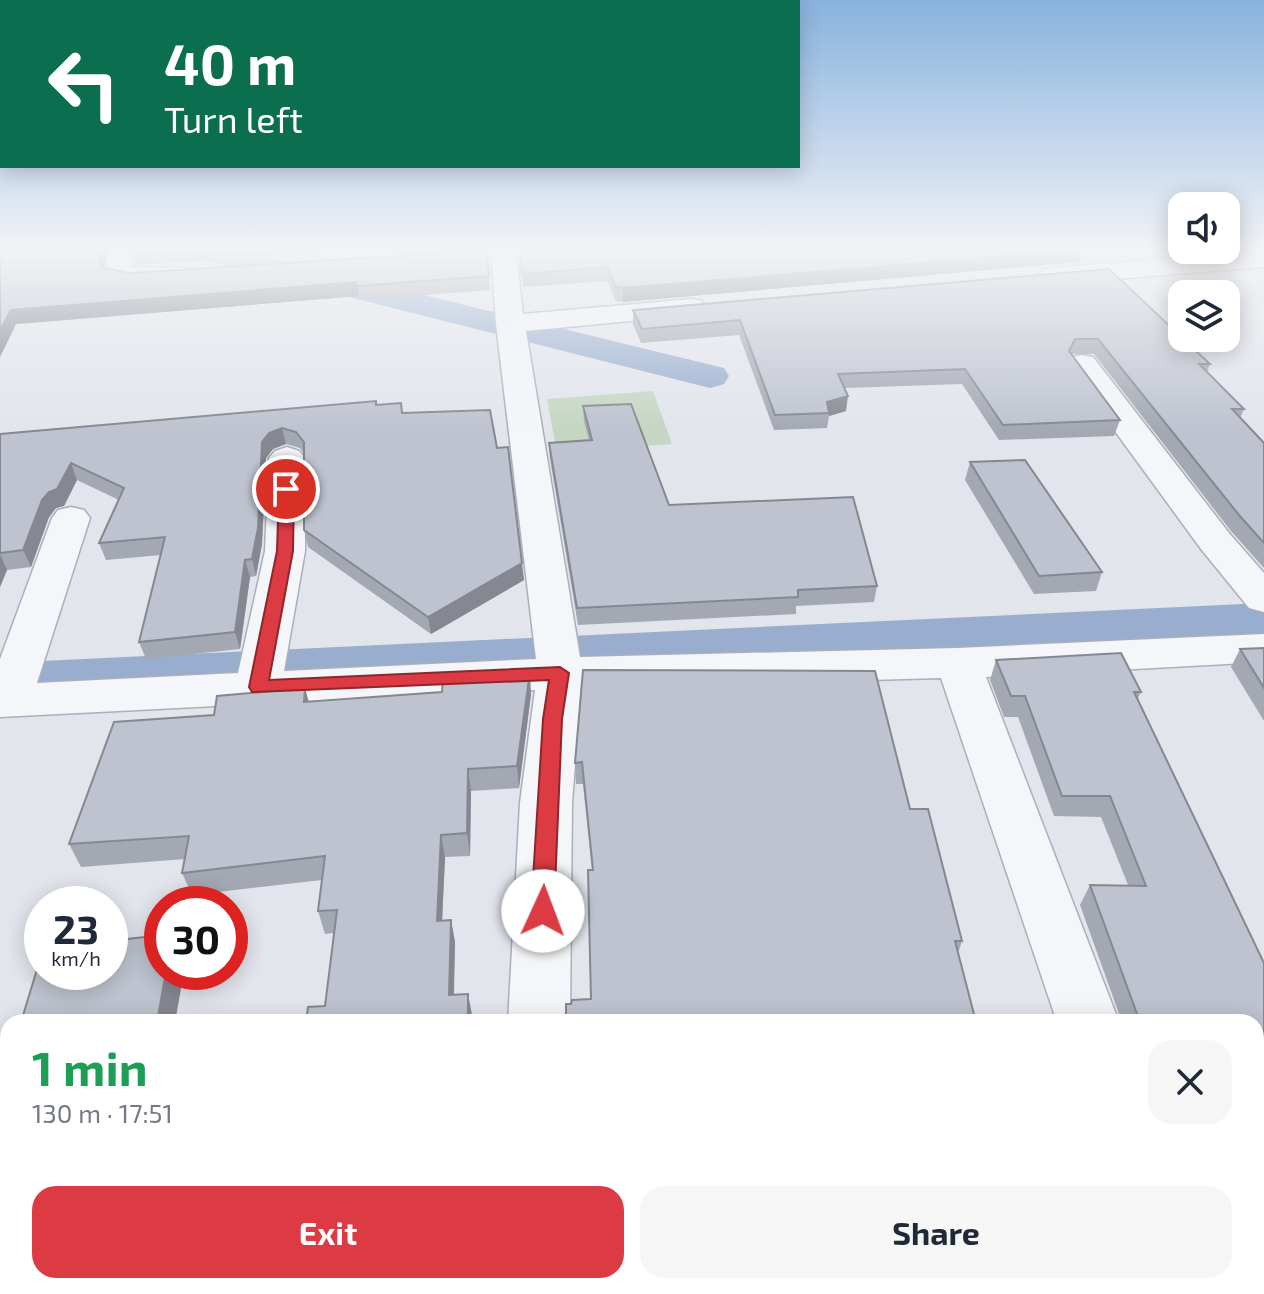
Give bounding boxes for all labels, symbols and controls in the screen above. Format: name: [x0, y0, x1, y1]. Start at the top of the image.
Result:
text: 40 m: [164, 29, 296, 96]
icon: left: [32, 32, 136, 136]
text: Turn left: [164, 97, 303, 140]
map controls: [1168, 192, 1240, 352]
button: sound: [1168, 192, 1240, 264]
button: layers: [1168, 280, 1240, 352]
pin: [252, 455, 320, 523]
icon: arrive: [264, 467, 308, 511]
position arrow: [501, 869, 585, 953]
speed limit sign: 30: [144, 886, 248, 990]
text: 23: [53, 904, 99, 952]
text: km/h: [51, 946, 101, 970]
text: 1 min: [32, 1038, 148, 1096]
button: close: [1148, 1040, 1232, 1124]
text: 130 m · 17:51: [32, 1097, 173, 1128]
button: Exit: [32, 1186, 624, 1278]
button: Share: [640, 1186, 1232, 1278]

